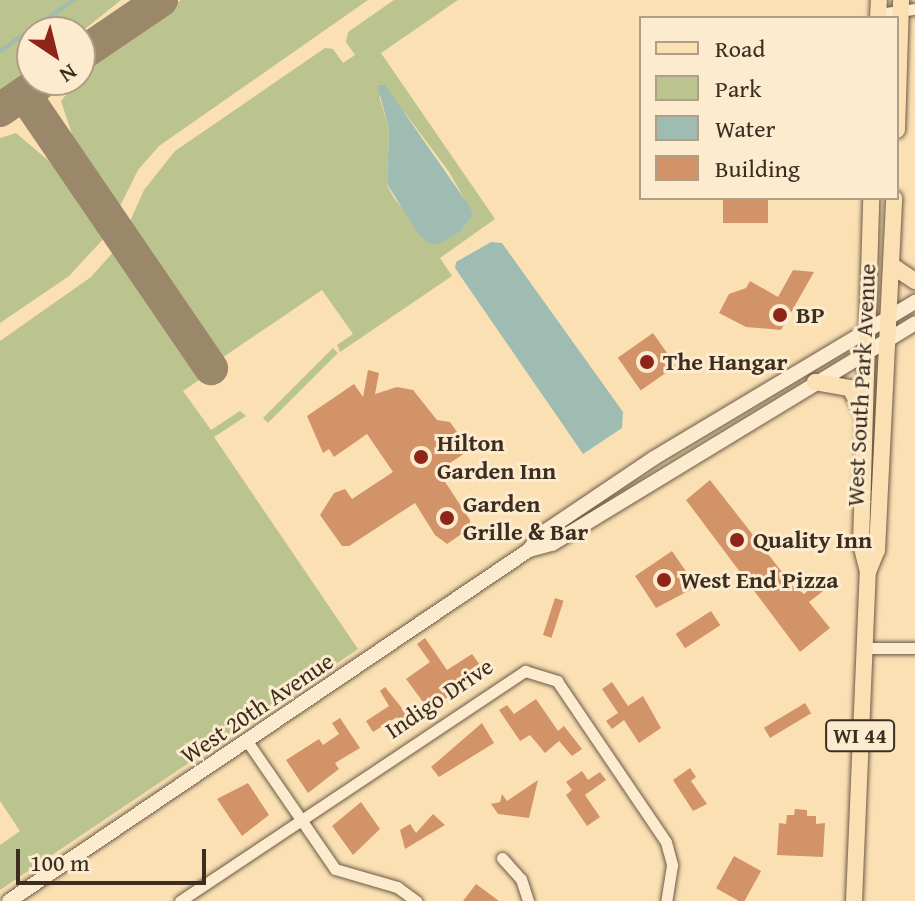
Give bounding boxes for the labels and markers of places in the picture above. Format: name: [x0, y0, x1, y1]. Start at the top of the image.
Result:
place label: BP: [796, 301, 825, 329]
marker: BP: [771, 306, 789, 324]
place label: The Hangar: [663, 348, 788, 376]
marker: The Hangar: [638, 353, 656, 371]
place label: Hilton Garden Inn: [437, 429, 556, 485]
marker: Hilton Garden Inn: [412, 448, 430, 466]
place label: Garden Grille & Bar: [463, 490, 588, 546]
marker: Garden Grille & Bar: [438, 509, 456, 527]
place label: Quality Inn: [753, 526, 872, 554]
marker: Quality Inn: [728, 531, 746, 549]
place label: West End Pizza: [680, 566, 839, 594]
marker: West End Pizza: [655, 571, 673, 589]

